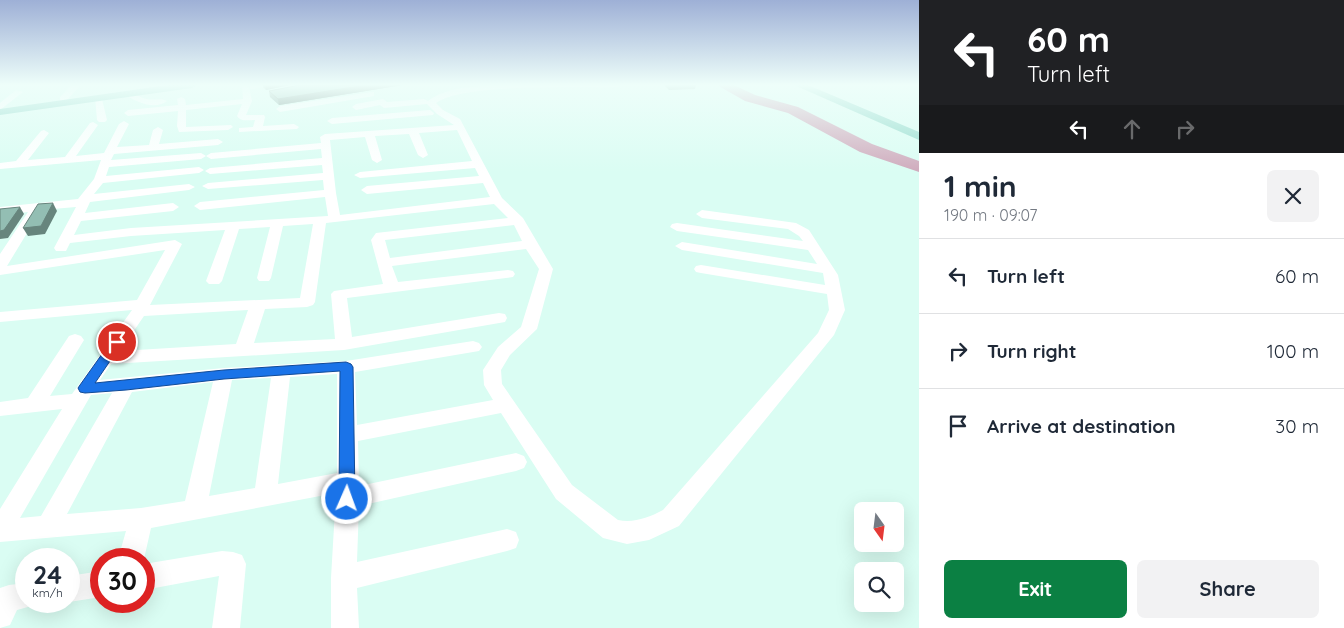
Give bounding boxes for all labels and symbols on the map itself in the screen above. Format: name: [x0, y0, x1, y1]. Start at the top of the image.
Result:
pin: [96, 321, 138, 363]
position arrow: [320, 472, 372, 524]
north arrow: [854, 502, 904, 552]
speed limit sign: 30: [90, 548, 155, 613]

